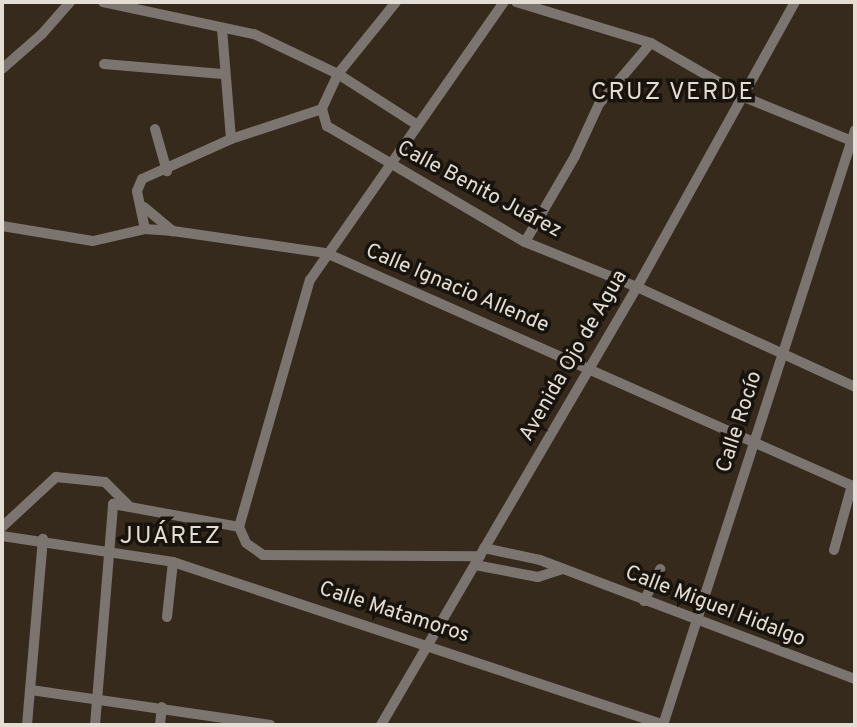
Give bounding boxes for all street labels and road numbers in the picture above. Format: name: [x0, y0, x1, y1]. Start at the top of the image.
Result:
street label: Calle Benito Juárez: [392, 136, 566, 244]
street label: Calle Ignacio Allende: [361, 239, 553, 339]
street label: Avenida Ojo de Agua: [514, 265, 634, 447]
street label: Calle Rocío: [712, 368, 768, 476]
street label: Calle Miguel Hidalgo: [621, 561, 809, 653]
street label: Calle Matamoros: [316, 577, 472, 649]

